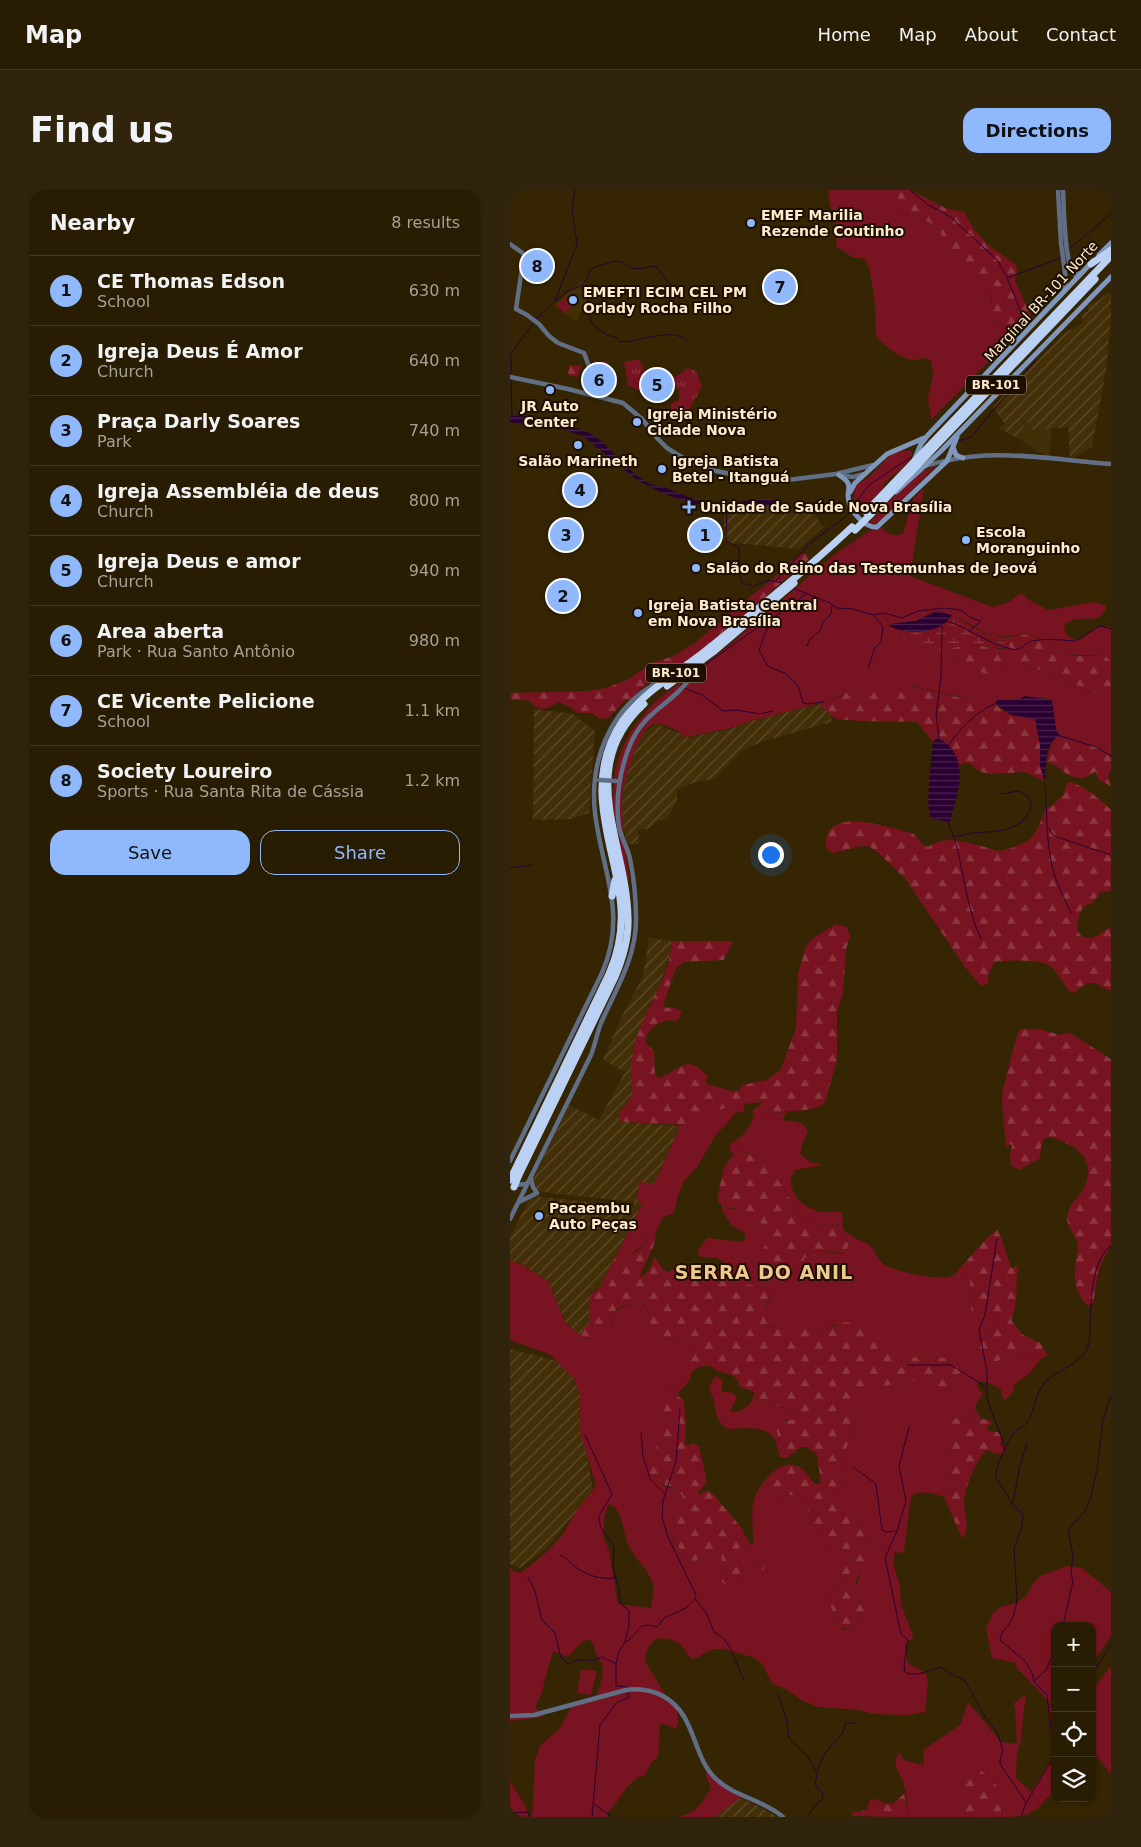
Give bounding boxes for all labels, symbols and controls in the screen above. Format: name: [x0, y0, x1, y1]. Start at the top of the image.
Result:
text: Map: [25, 21, 82, 49]
text: Home: [818, 24, 871, 45]
text: Map: [899, 24, 937, 45]
text: About: [965, 24, 1018, 45]
text: Contact: [1046, 24, 1116, 45]
button: Directions: [963, 108, 1111, 153]
text: Find us: [30, 110, 174, 150]
place label: EMEF Marilia Rezende Coutinho: [761, 207, 905, 239]
text: Nearby: [50, 211, 135, 235]
text: 8 results: [391, 213, 460, 232]
marker: EMEF Marilia Rezende Coutinho: [745, 217, 757, 229]
street label: Marginal BR-101 Norte: [981, 238, 1101, 364]
pin: 8: [521, 247, 553, 285]
pin: 7: [764, 268, 796, 306]
text: CE Thomas Edson: [97, 270, 285, 292]
text: 1: [60, 281, 72, 300]
text: 630 m: [409, 281, 460, 300]
place label: EMEFTI ECIM CEL PM Orlady Rocha Filho: [583, 284, 747, 316]
text: School: [97, 292, 150, 311]
marker: EMEFTI ECIM CEL PM Orlady Rocha Filho: [567, 294, 579, 306]
text: Igreja Deus É Amor: [97, 340, 303, 362]
text: 2: [60, 351, 72, 370]
text: 640 m: [409, 351, 460, 370]
pin: 6: [583, 361, 615, 399]
text: Church: [97, 362, 154, 381]
pin: 5: [641, 366, 673, 404]
road number: BR-101: [966, 376, 1026, 394]
marker: JR Auto Center: [544, 384, 556, 396]
place label: JR Auto Center: [520, 398, 579, 430]
place label: Igreja Ministério Cidade Nova: [647, 406, 777, 438]
text: Praça Darly Soares: [97, 410, 300, 432]
marker: Igreja Ministério Cidade Nova: [631, 416, 643, 428]
text: 3: [60, 421, 72, 440]
text: 740 m: [409, 421, 460, 440]
text: Park: [97, 432, 132, 451]
marker: Salão Marineth: [572, 439, 584, 451]
place label: Salão Marineth: [518, 453, 638, 469]
place label: Igreja Batista Betel - Itanguá: [672, 453, 789, 485]
marker: Igreja Batista Betel - Itanguá: [656, 463, 668, 475]
pin: 4: [564, 471, 596, 509]
text: Igreja Assembléia de deus: [97, 480, 379, 502]
text: 4: [60, 491, 72, 510]
text: 800 m: [409, 491, 460, 510]
place label: Unidade de Saúde Nova Brasília: [700, 499, 952, 515]
marker: Unidade de Saúde Nova Brasília: [682, 500, 696, 514]
text: Church: [97, 502, 154, 521]
pin: 3: [550, 516, 582, 554]
pin: 1: [689, 516, 721, 554]
place label: Escola Moranguinho: [976, 524, 1081, 556]
marker: Escola Moranguinho: [960, 534, 972, 546]
text: Igreja Deus e amor: [97, 550, 301, 572]
place label: Salão do Reino das Testemunhas de Jeová: [706, 560, 1037, 576]
text: 5: [60, 561, 72, 580]
text: 940 m: [409, 561, 460, 580]
marker: Salão do Reino das Testemunhas de Jeová: [690, 562, 702, 574]
text: Church: [97, 572, 154, 591]
pin: 2: [547, 577, 579, 615]
place label: Igreja Batista Central em Nova Brasília: [648, 597, 817, 629]
marker: Igreja Batista Central em Nova Brasília: [632, 607, 644, 619]
text: Area aberta: [97, 620, 224, 642]
text: 6: [60, 631, 72, 650]
text: 980 m: [409, 631, 460, 650]
text: Park · Rua Santo Antônio: [97, 642, 295, 661]
road number: BR-101: [646, 663, 706, 682]
text: CE Vicente Pelicione: [97, 690, 315, 712]
text: 7: [60, 701, 72, 720]
text: 1.1 km: [405, 701, 460, 720]
text: School: [97, 712, 150, 731]
text: Society Loureiro: [97, 760, 272, 782]
text: 8: [60, 771, 72, 790]
text: 1.2 km: [405, 771, 460, 790]
text: Sports · Rua Santa Rita de Cássia: [97, 782, 364, 801]
button: Save: [50, 830, 250, 875]
button: Share: [260, 830, 460, 875]
your location: [758, 842, 784, 868]
place label: Pacaembu Auto Peças: [549, 1200, 637, 1232]
marker: Pacaembu Auto Peças: [533, 1210, 545, 1222]
district label: SERRA DO ANIL: [675, 1261, 853, 1283]
map controls: [1051, 1622, 1096, 1802]
button: +: [1051, 1622, 1096, 1667]
button: −: [1051, 1667, 1096, 1712]
button: locate: [1051, 1712, 1096, 1757]
button: layers: [1051, 1757, 1096, 1802]

